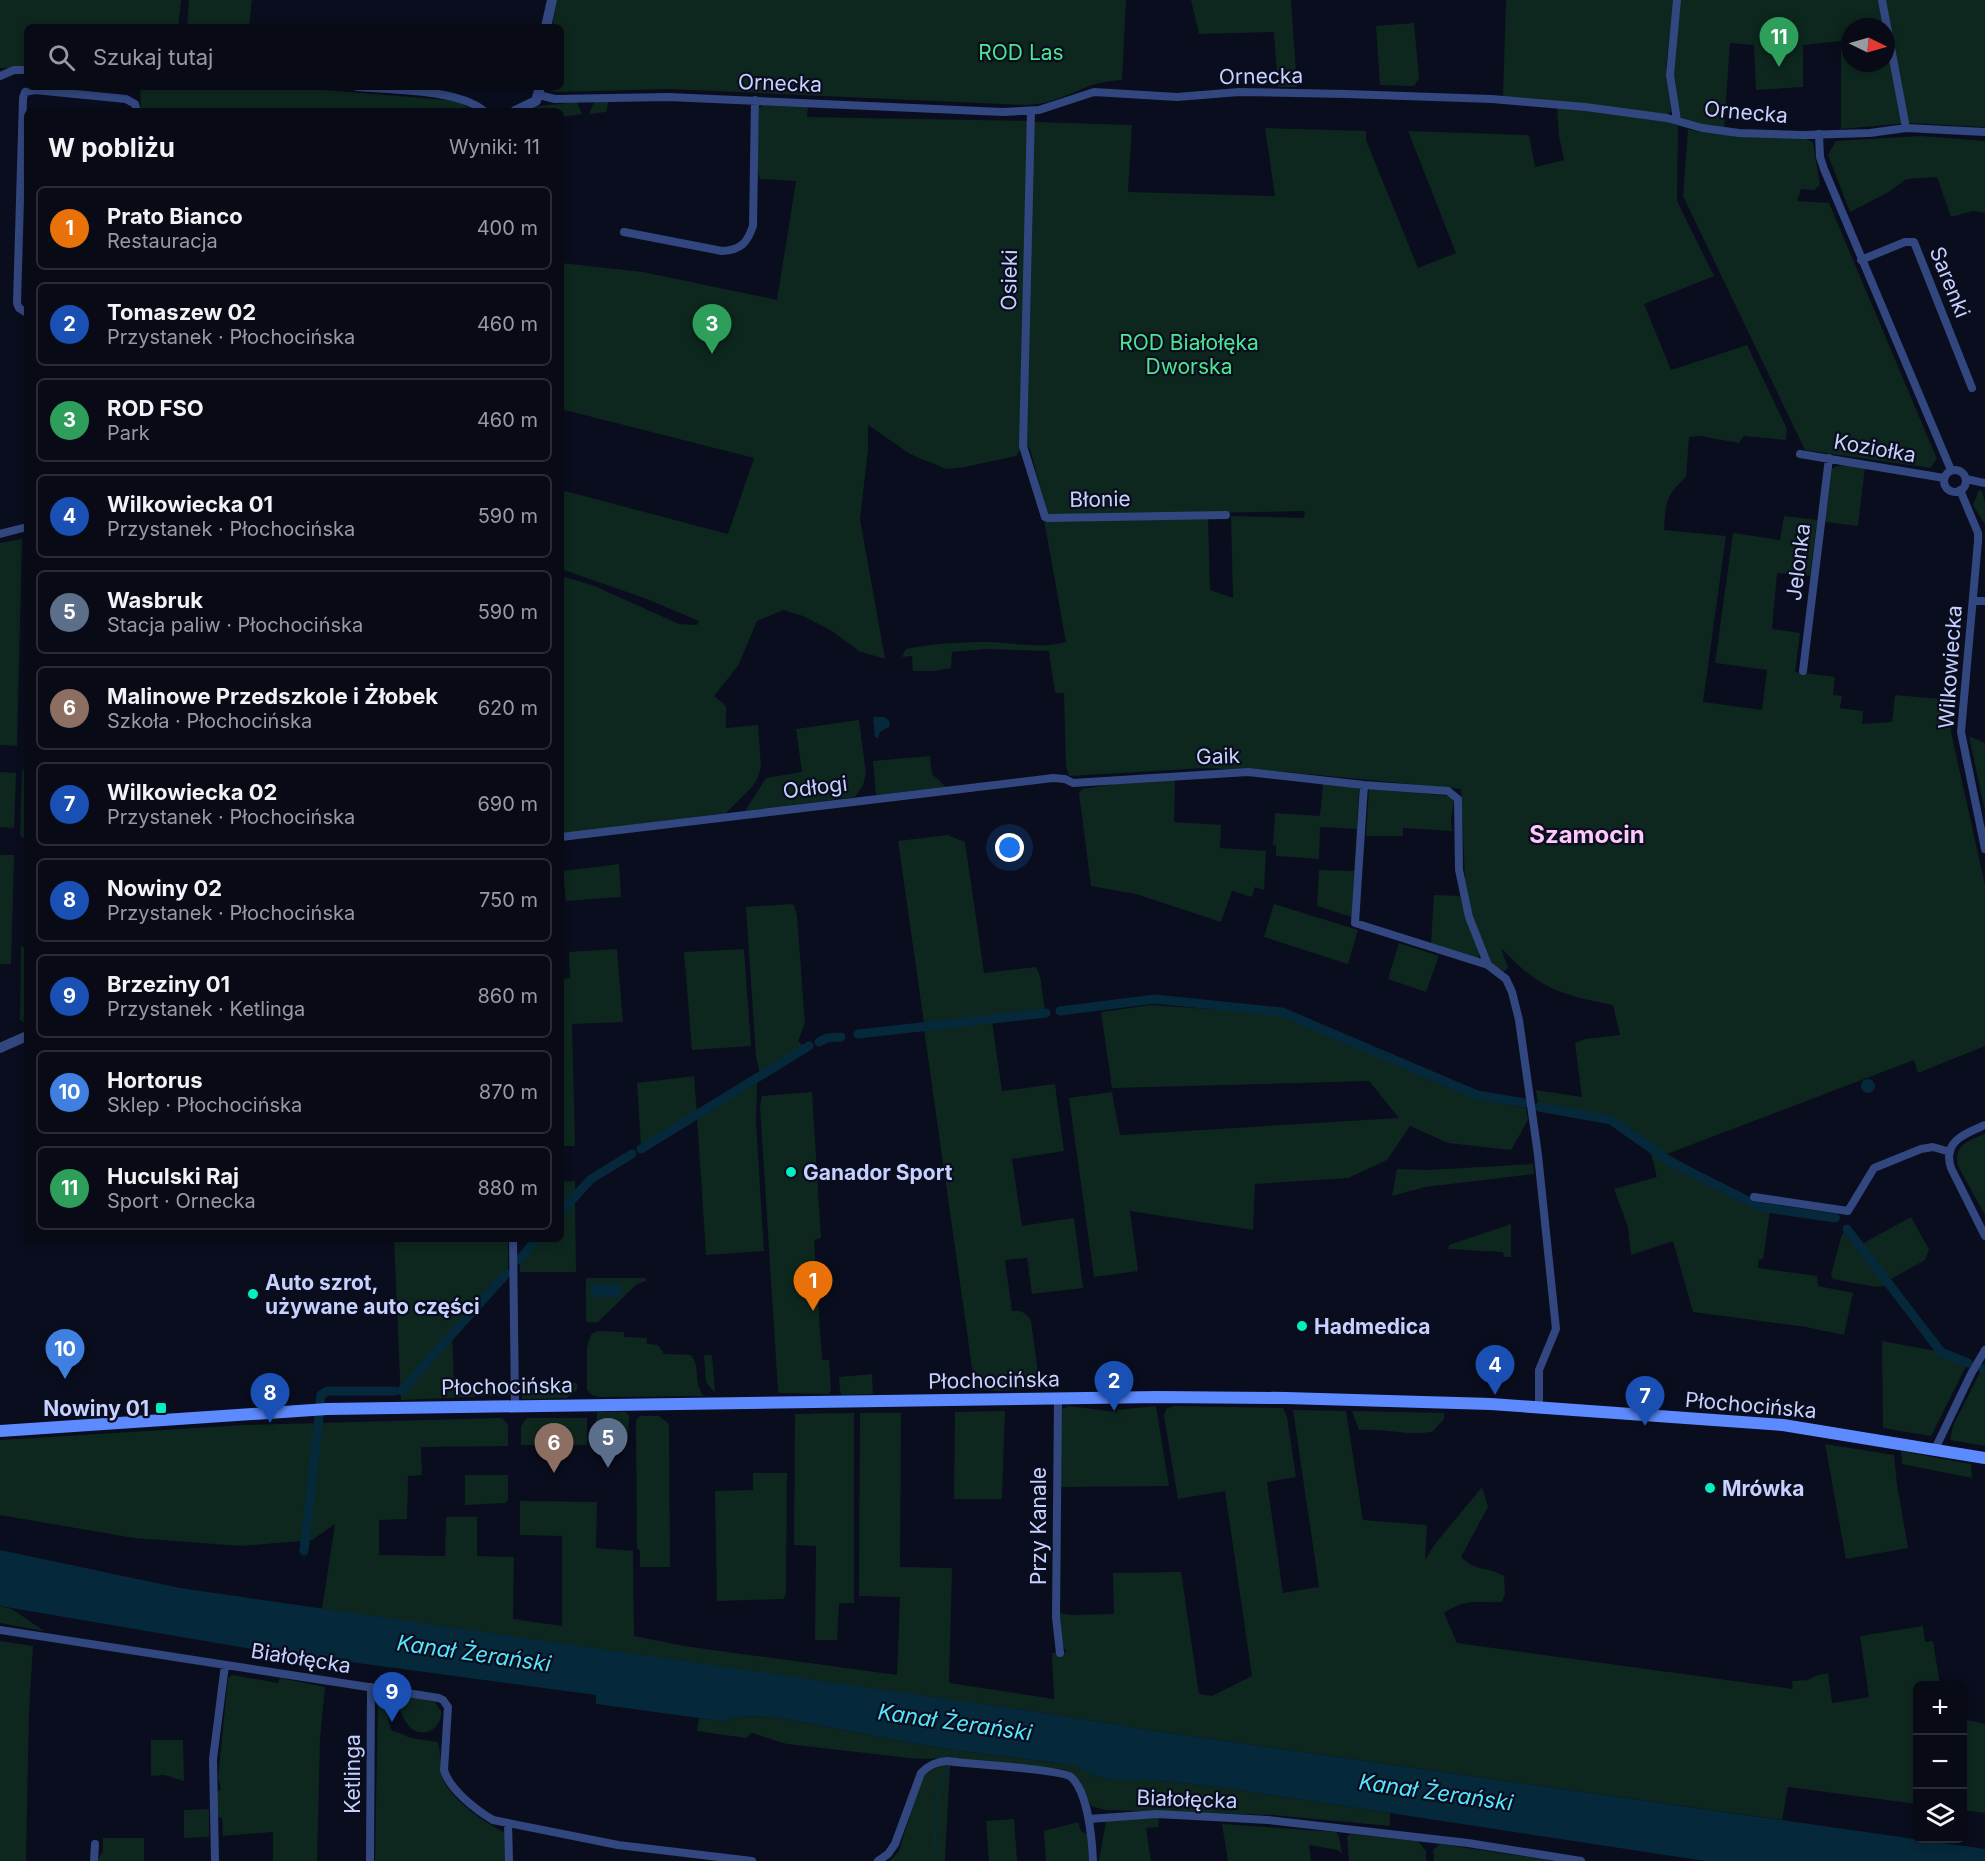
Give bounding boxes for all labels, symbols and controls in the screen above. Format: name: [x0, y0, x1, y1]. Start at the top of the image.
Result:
pin: 11: [1760, 17, 1798, 67]
north arrow: [1841, 18, 1895, 72]
search box: [24, 24, 564, 90]
park label: ROD Las: [978, 40, 1064, 65]
icon: search: [45, 41, 78, 74]
text: Szukaj tutaj: [93, 44, 213, 70]
street label: Ornecka: [1219, 63, 1303, 89]
street label: Ornecka: [737, 69, 823, 97]
street label: Ornecka: [1703, 96, 1789, 128]
text: W pobliżu: [48, 132, 175, 163]
text: Wyniki: 11: [449, 135, 540, 159]
text: Prato Bianco: [107, 203, 243, 229]
text: 1: [65, 216, 74, 240]
text: 400 m: [477, 216, 538, 240]
text: Restauracja: [107, 229, 218, 253]
street label: Sarenki: [1925, 243, 1975, 321]
street label: Osieki: [996, 249, 1022, 311]
text: Tomaszew 02: [107, 299, 256, 325]
pin: 3: [692, 304, 732, 354]
text: 2: [63, 312, 76, 336]
text: 460 m: [477, 312, 538, 336]
text: Przystanek · Płochocińska: [107, 325, 355, 349]
park label: ROD Białołęka Dworska: [1119, 330, 1259, 379]
text: ROD FSO: [107, 395, 204, 421]
text: 3: [63, 408, 76, 432]
text: 460 m: [477, 408, 538, 432]
text: Park: [107, 421, 150, 445]
street label: Koziołka: [1832, 428, 1918, 468]
street label: Błonie: [1069, 486, 1131, 512]
text: Wilkowiecka 01: [107, 491, 273, 517]
text: 4: [63, 504, 76, 528]
text: 590 m: [478, 504, 538, 528]
text: Przystanek · Płochocińska: [107, 517, 355, 541]
street label: Jelonka: [1781, 522, 1815, 602]
text: Wasbruk: [107, 587, 203, 613]
text: 5: [63, 600, 76, 624]
text: 590 m: [478, 600, 538, 624]
street label: Wilkowiecka: [1933, 604, 1967, 730]
text: Stacja paliw · Płochocińska: [107, 613, 363, 637]
text: Malinowe Przedszkole i Żłobek: [107, 683, 438, 709]
text: 6: [63, 696, 76, 720]
text: 620 m: [478, 696, 538, 720]
text: Szkoła · Płochocińska: [107, 709, 312, 733]
street label: Gaik: [1196, 743, 1241, 769]
street label: Odłogi: [781, 771, 849, 803]
text: Wilkowiecka 02: [107, 779, 277, 805]
text: 7: [64, 792, 75, 816]
text: 690 m: [477, 792, 538, 816]
text: Przystanek · Płochocińska: [107, 805, 355, 829]
district label: Szamocin: [1529, 820, 1645, 849]
your location: [995, 833, 1024, 862]
text: Nowiny 02: [107, 875, 222, 901]
text: 8: [63, 888, 76, 912]
text: 750 m: [479, 888, 538, 912]
text: Przystanek · Płochocińska: [107, 901, 355, 925]
text: Brzeziny 01: [107, 971, 230, 997]
text: 9: [63, 984, 76, 1008]
text: 860 m: [477, 984, 538, 1008]
text: Przystanek · Ketlinga: [107, 997, 305, 1021]
text: Hortorus: [107, 1067, 203, 1093]
text: 10: [58, 1080, 81, 1104]
text: 870 m: [479, 1080, 538, 1104]
text: Sklep · Płochocińska: [107, 1093, 302, 1117]
place label: Ganador Sport: [803, 1160, 953, 1185]
text: Huculski Raj: [107, 1163, 239, 1189]
marker: Ganador Sport: [784, 1165, 798, 1179]
text: 11: [61, 1176, 78, 1200]
text: 880 m: [477, 1176, 538, 1200]
text: Sport · Ornecka: [107, 1189, 256, 1213]
pin: 1: [794, 1262, 832, 1311]
place label: Auto szrot, używane auto części: [265, 1270, 480, 1319]
marker: Auto szrot, używane auto części: [246, 1287, 260, 1301]
place label: Hadmedica: [1314, 1314, 1430, 1339]
marker: Hadmedica: [1295, 1319, 1309, 1333]
pin: 10: [46, 1330, 84, 1379]
pin: 4: [1476, 1346, 1514, 1395]
pin: 2: [1094, 1362, 1134, 1411]
street label: Płochocińska: [928, 1366, 1060, 1394]
street label: Płochocińska: [441, 1372, 573, 1400]
pin: 8: [250, 1374, 290, 1423]
pin: 7: [1626, 1376, 1664, 1426]
street label: Płochocińska: [1684, 1387, 1818, 1423]
place label: Nowiny 01: [43, 1396, 149, 1421]
marker: Nowiny 01: [154, 1401, 168, 1415]
pin: 5: [588, 1418, 628, 1468]
pin: 6: [534, 1424, 574, 1473]
street label: Przy Kanale: [1026, 1467, 1051, 1585]
place label: Mrówka: [1722, 1476, 1804, 1501]
marker: Mrówka: [1703, 1481, 1717, 1495]
water label: Kanał Żerański: [395, 1629, 553, 1677]
street label: Białołęcka: [249, 1638, 353, 1678]
pin: 9: [372, 1672, 412, 1722]
map controls: [1913, 1681, 1967, 1843]
button: +: [1913, 1681, 1967, 1735]
water label: Kanał Żerański: [876, 1698, 1034, 1746]
street label: Ketlinga: [340, 1734, 365, 1814]
button: −: [1913, 1735, 1967, 1789]
water label: Kanał Żerański: [1357, 1768, 1515, 1816]
street label: Białołęcka: [1136, 1785, 1238, 1813]
button: layers: [1913, 1789, 1967, 1843]

